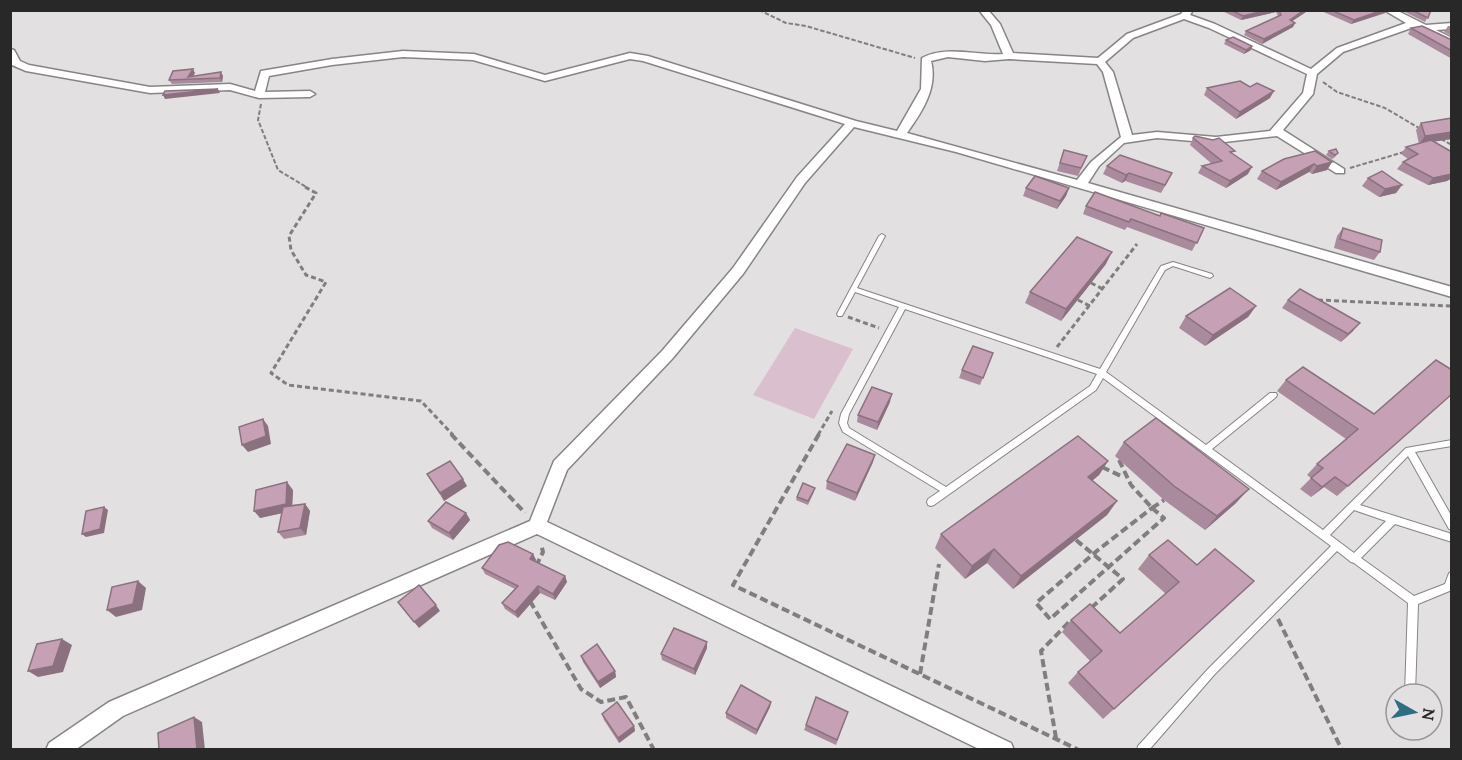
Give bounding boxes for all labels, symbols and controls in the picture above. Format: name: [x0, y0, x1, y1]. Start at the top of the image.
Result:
north arrow: [1384, 682, 1444, 742]
text: N: [1418, 707, 1440, 722]

